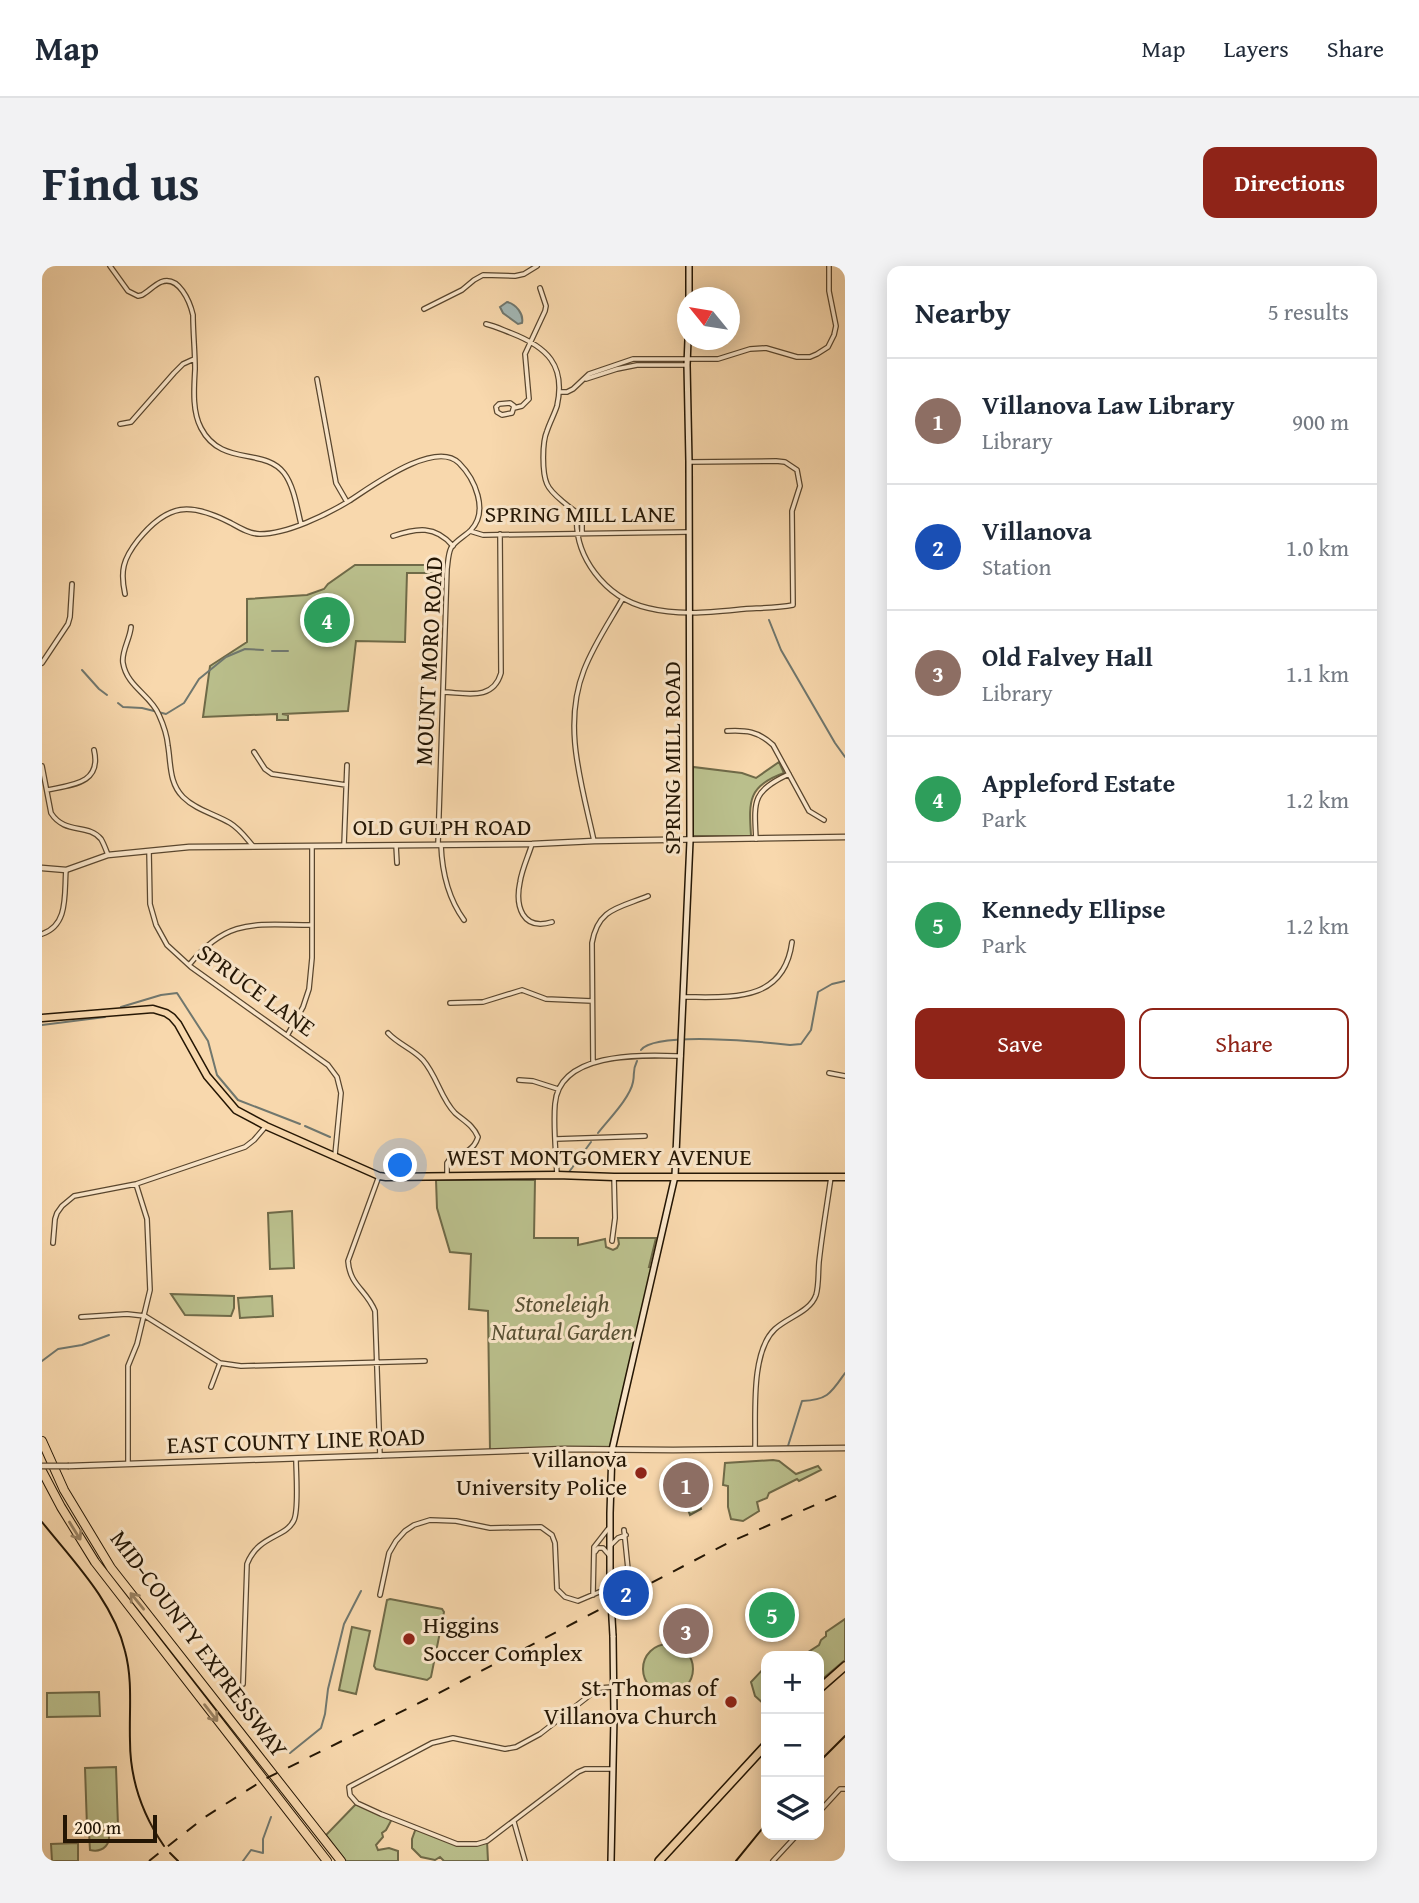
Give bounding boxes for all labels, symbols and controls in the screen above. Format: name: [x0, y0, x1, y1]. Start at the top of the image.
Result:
text: Map: [35, 24, 99, 72]
text: Map: [1142, 31, 1185, 66]
text: Layers: [1223, 31, 1289, 66]
text: Share: [1327, 31, 1384, 66]
text: Find us: [42, 146, 200, 218]
button: Directions: [1203, 147, 1377, 218]
north arrow: [677, 287, 740, 350]
text: Nearby: [915, 290, 1011, 334]
text: 5 results: [1268, 295, 1349, 328]
text: Villanova Law Library: [982, 385, 1234, 424]
text: 1: [932, 405, 944, 438]
text: 900 m: [1292, 405, 1349, 438]
text: Library: [982, 424, 1053, 457]
street label: SPRING MILL LANE: [485, 496, 675, 531]
text: Villanova: [982, 511, 1092, 550]
text: 2: [932, 531, 944, 564]
text: 1.0 km: [1286, 531, 1349, 564]
text: Station: [982, 550, 1051, 583]
street label: MOUNT MORO ROAD: [406, 556, 451, 766]
pin: 4: [304, 594, 350, 646]
text: Old Falvey Hall: [982, 637, 1153, 676]
text: 3: [932, 657, 944, 690]
text: 1.1 km: [1286, 657, 1349, 690]
street label: SPRING MILL ROAD: [654, 661, 689, 855]
text: Library: [982, 676, 1053, 709]
text: Appleford Estate: [982, 763, 1175, 802]
text: 4: [932, 783, 944, 816]
text: 1.2 km: [1286, 783, 1349, 816]
text: Park: [982, 802, 1026, 835]
street label: OLD GULPH ROAD: [353, 809, 531, 844]
text: Kennedy Ellipse: [982, 889, 1166, 928]
text: 5: [932, 909, 944, 942]
text: 1.2 km: [1286, 909, 1349, 942]
text: Park: [982, 928, 1026, 961]
street label: SPRUCE LANE: [190, 935, 323, 1045]
button: Save: [915, 1008, 1125, 1079]
button: Share: [1139, 1008, 1349, 1079]
street label: WEST MONTGOMERY AVENUE: [447, 1139, 751, 1174]
your location: [383, 1148, 417, 1182]
park label: Stoneleigh Natural Garden: [490, 1286, 633, 1349]
street label: EAST COUNTY LINE ROAD: [166, 1419, 426, 1462]
place label: Villanova University Police: [456, 1441, 628, 1504]
pin: 1: [663, 1459, 709, 1511]
marker: Villanova University Police: [633, 1465, 649, 1481]
one-way arrow: [68, 1520, 82, 1540]
street label: MID-COUNTY EXPRESSWAY: [102, 1523, 297, 1765]
pin: 2: [603, 1567, 649, 1619]
pin: 5: [749, 1589, 795, 1641]
one-way arrow: [129, 1592, 145, 1610]
pin: 3: [663, 1605, 709, 1657]
place label: Higgins Soccer Complex: [423, 1607, 583, 1670]
marker: Higgins Soccer Complex: [401, 1631, 417, 1647]
map controls: [761, 1651, 824, 1840]
button: +: [761, 1651, 824, 1714]
place label: St. Thomas of Villanova Church: [544, 1670, 719, 1733]
marker: St. Thomas of Villanova Church: [723, 1694, 739, 1710]
one-way arrow: [203, 1703, 219, 1721]
button: −: [761, 1714, 824, 1777]
button: layers: [761, 1777, 824, 1840]
scale bar: [63, 1812, 158, 1844]
text: 200 m: [74, 1813, 121, 1841]

